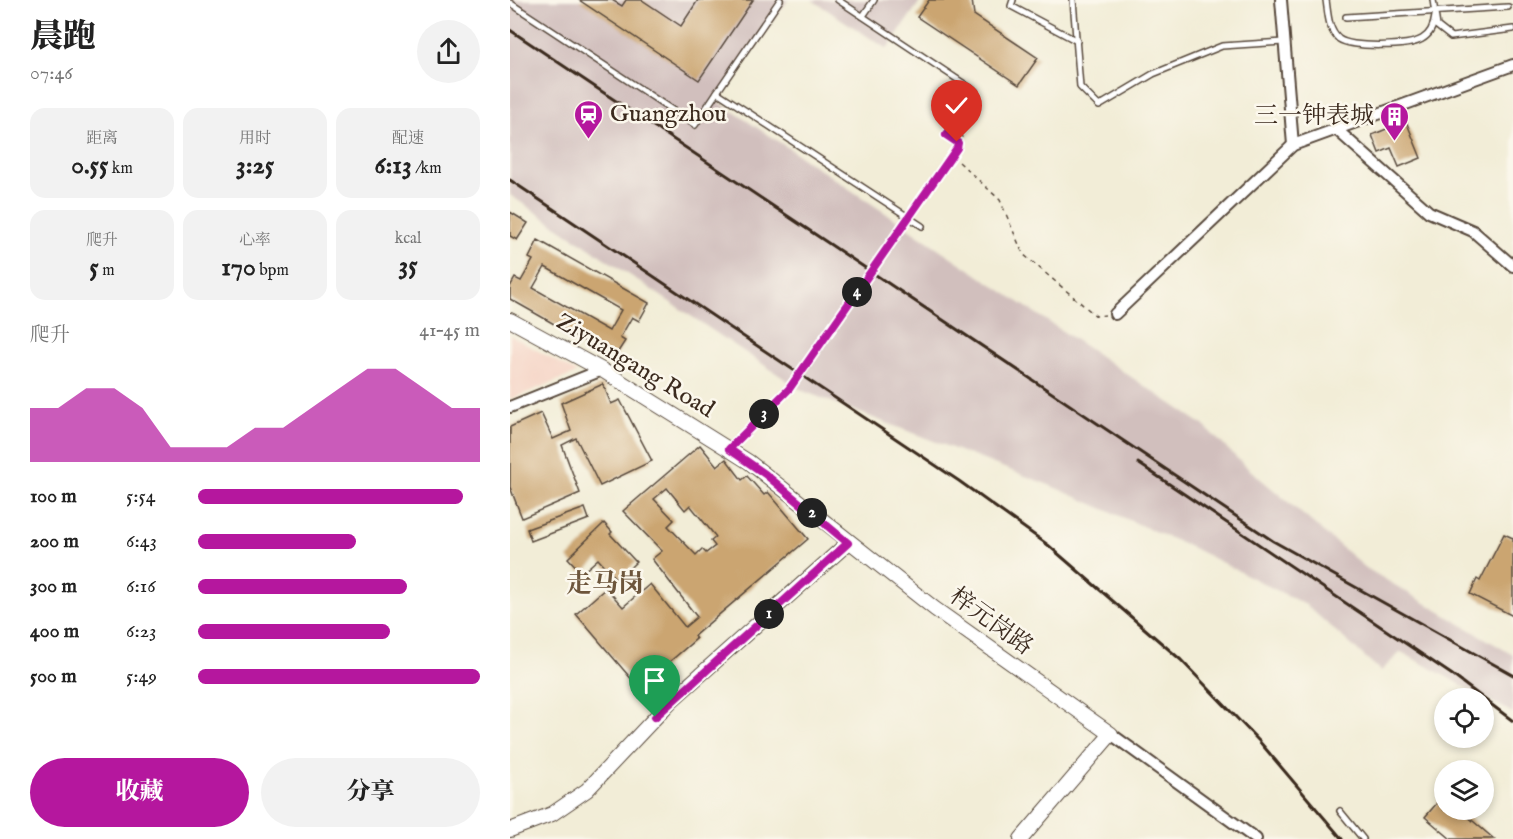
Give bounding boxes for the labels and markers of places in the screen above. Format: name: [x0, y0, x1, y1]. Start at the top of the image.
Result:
pin: [931, 80, 982, 142]
station icon: Guangzhou: [573, 98, 605, 140]
place label: Guangzhou: [610, 99, 727, 130]
building icon: 三一钟表城: [1379, 100, 1411, 142]
place label: 三一钟表城: [1254, 101, 1374, 132]
pin: 4: [842, 277, 872, 307]
pin: 3: [749, 399, 779, 429]
pin: 2: [797, 498, 827, 528]
pin: 1: [754, 599, 784, 629]
pin: [629, 655, 680, 717]

